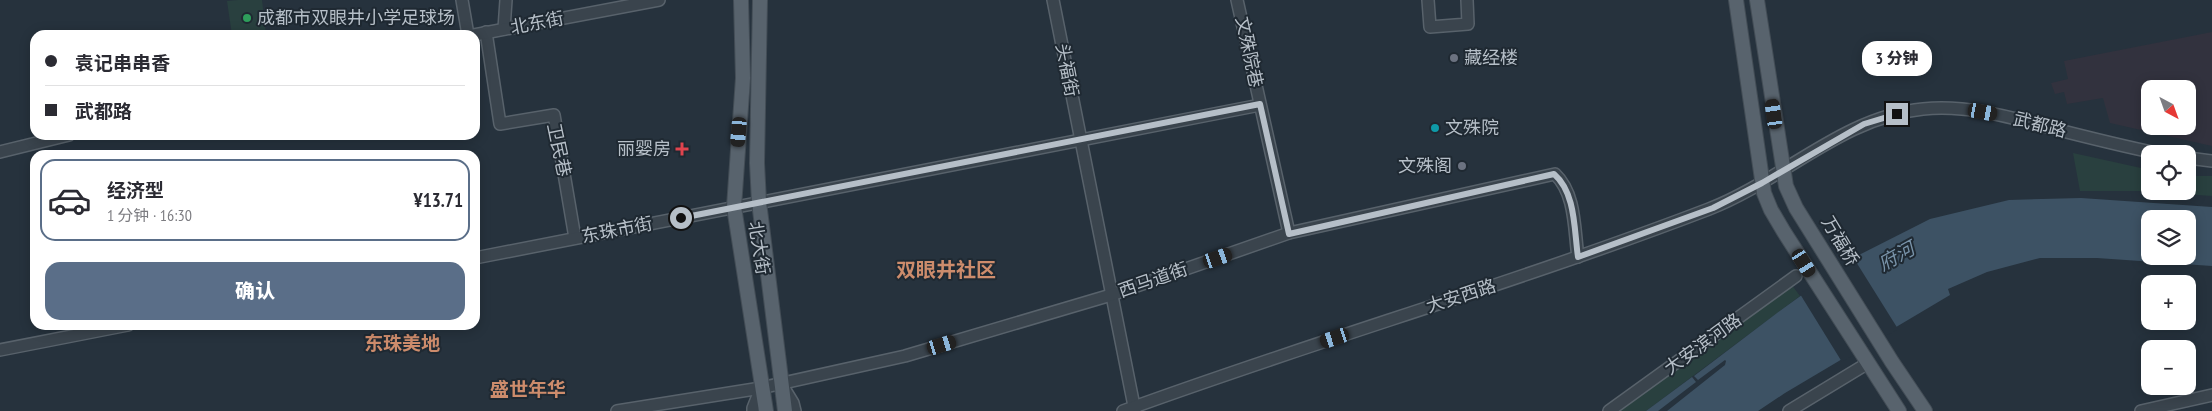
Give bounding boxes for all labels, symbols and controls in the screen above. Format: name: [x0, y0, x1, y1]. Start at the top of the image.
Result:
place label: 成都市双眼井小学足球场: [257, 6, 455, 29]
street label: 北东街: [508, 6, 566, 39]
marker: 成都市双眼井小学足球场: [241, 12, 253, 24]
street label: 文殊院巷: [1231, 14, 1268, 90]
street label: 头福街: [1051, 41, 1084, 99]
callout: 3 分钟: [1862, 42, 1932, 76]
place label: 藏经楼: [1464, 46, 1518, 69]
text: 3 分钟: [1876, 48, 1918, 68]
text: 袁记串串香: [75, 51, 170, 75]
marker: 藏经楼: [1448, 52, 1460, 64]
north arrow: [2141, 80, 2196, 135]
map controls: [2141, 80, 2196, 395]
car: [1764, 98, 1783, 130]
text: 武都路: [75, 99, 132, 123]
car: [1966, 102, 1999, 122]
route end: [1886, 103, 1908, 125]
street label: 武都路: [2011, 107, 2069, 142]
car: [730, 116, 747, 148]
place label: 文殊院: [1445, 116, 1499, 139]
street label: 卫民巷: [543, 121, 576, 179]
marker: 文殊院: [1429, 122, 1441, 134]
place label: 丽婴房: [617, 137, 671, 160]
marker: 丽婴房: [675, 142, 689, 156]
button: locate: [2141, 145, 2196, 200]
place label: 文殊阁: [1398, 154, 1452, 177]
marker: 文殊阁: [1456, 160, 1468, 172]
icon: car: [47, 178, 92, 223]
text: 经济型: [107, 178, 164, 202]
text: ¥13.71: [414, 188, 463, 212]
text: 1 分钟 · 16:30: [107, 205, 192, 225]
route start: [670, 207, 692, 229]
button: layers: [2141, 210, 2196, 265]
street label: 东珠市街: [579, 211, 654, 248]
street label: 万福桥: [1817, 212, 1864, 270]
street label: 北大街: [744, 219, 775, 276]
water label: 府河: [1874, 234, 1922, 276]
car: [1201, 246, 1234, 270]
car: [1789, 246, 1818, 280]
district label: 双眼井社区: [896, 257, 996, 283]
street label: 西马道街: [1115, 257, 1191, 302]
button: 确认: [45, 262, 465, 320]
street label: 大安西路: [1423, 273, 1499, 318]
button: +: [2141, 275, 2196, 330]
street label: 大安滨河路: [1660, 308, 1746, 379]
car: [1318, 326, 1351, 350]
district label: 东珠美地: [364, 331, 440, 355]
car: [925, 333, 958, 357]
button: −: [2141, 340, 2196, 395]
district label: 盛世年华: [490, 377, 566, 401]

